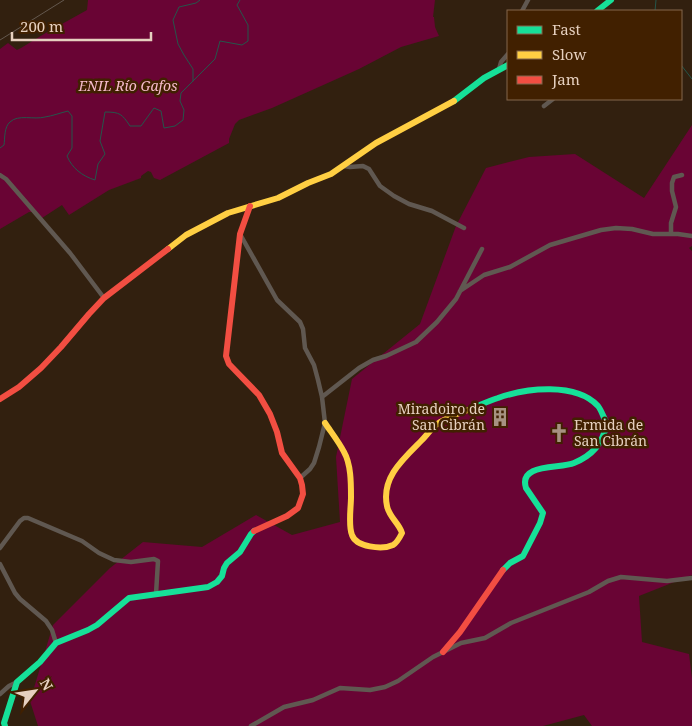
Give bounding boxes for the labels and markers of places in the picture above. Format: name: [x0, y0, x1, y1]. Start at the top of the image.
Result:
place label: Miradoiro de San Cibrán: [398, 399, 485, 434]
building icon: Miradoiro de San Cibrán: [489, 406, 511, 428]
place label: Ermida de San Cibrán: [574, 415, 647, 450]
church icon: Ermida de San Cibrán: [548, 422, 570, 444]

